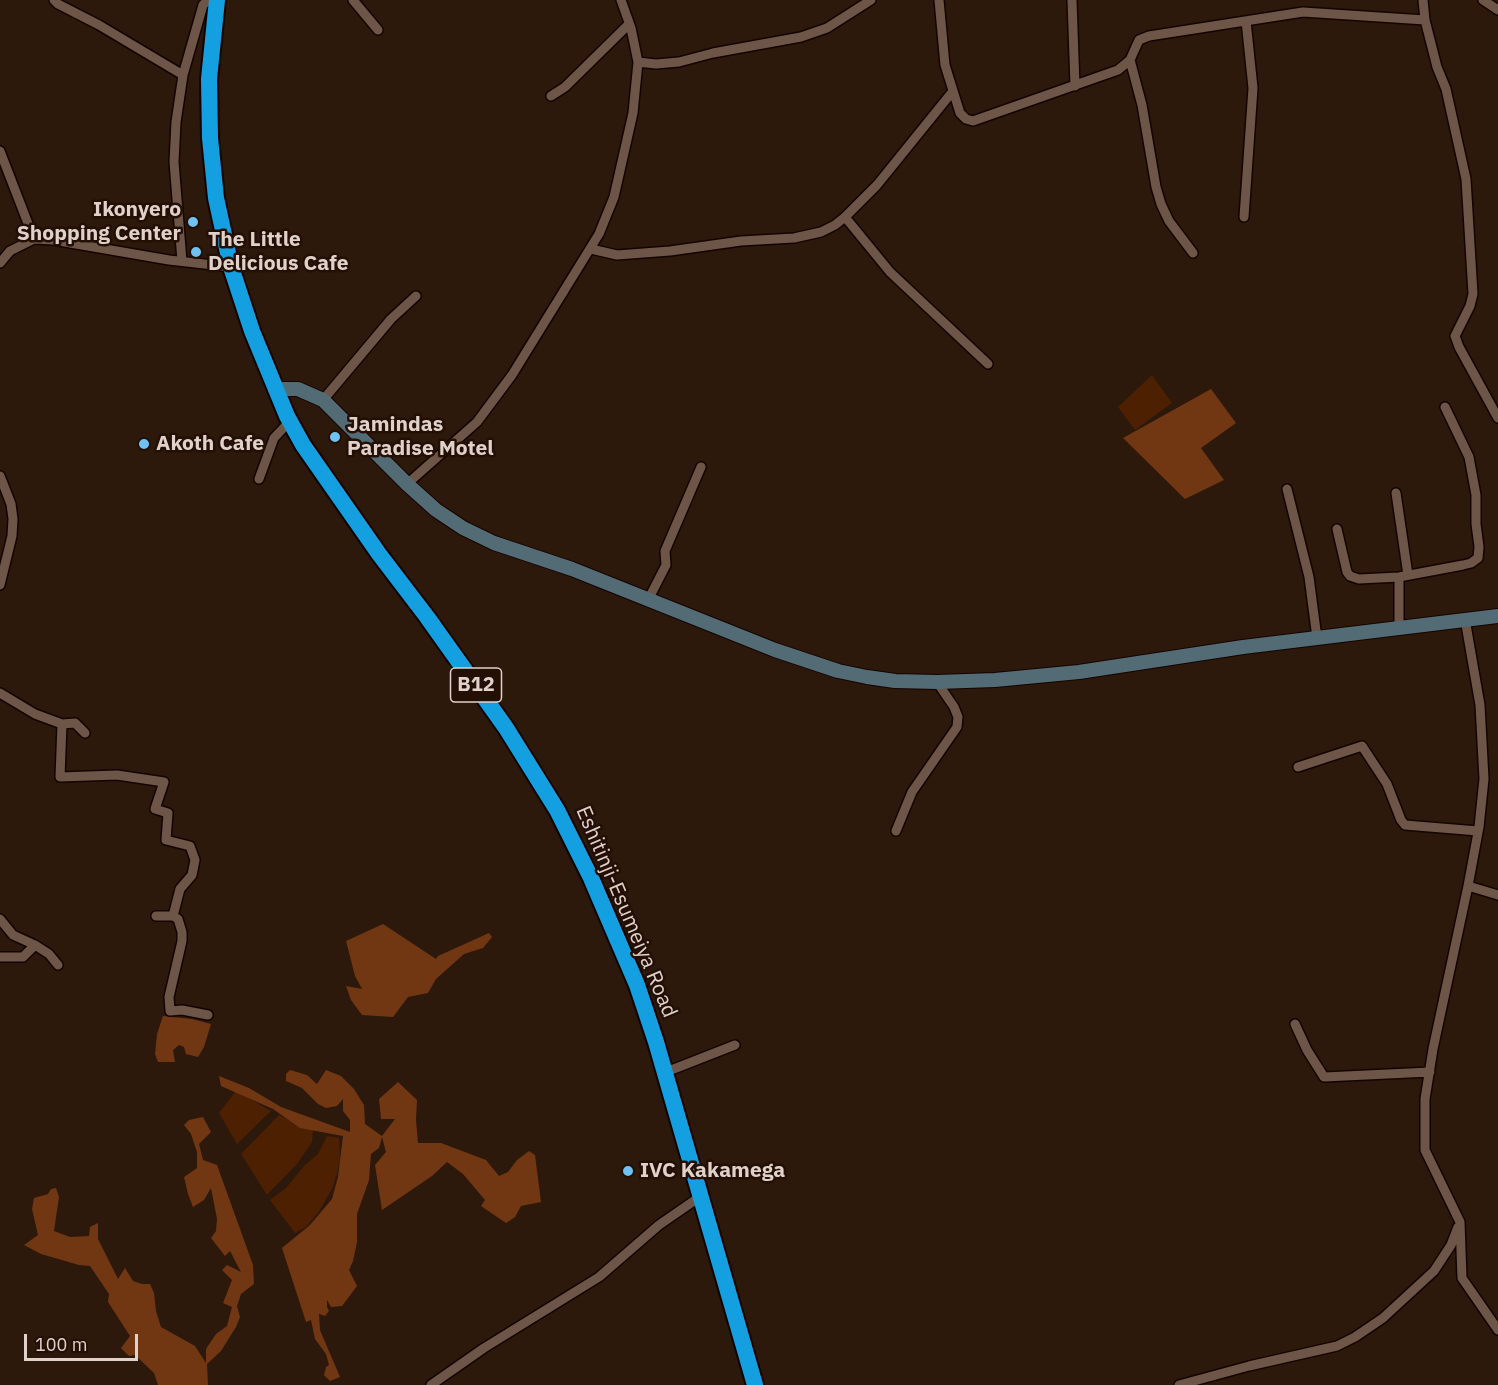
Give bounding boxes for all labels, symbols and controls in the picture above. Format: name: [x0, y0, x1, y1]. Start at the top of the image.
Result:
place label: Ikonyero Shopping Center: [17, 197, 181, 247]
marker: Ikonyero Shopping Center: [186, 215, 200, 229]
place label: The Little Delicious Cafe: [208, 227, 348, 277]
marker: The Little Delicious Cafe: [189, 245, 203, 259]
place label: Jamindas Paradise Motel: [347, 412, 494, 462]
marker: Jamindas Paradise Motel: [328, 430, 342, 444]
place label: Akoth Cafe: [156, 431, 264, 457]
marker: Akoth Cafe: [137, 437, 151, 451]
road number: B12: [450, 668, 502, 702]
street label: Eshitinji-Esumeiya Road: [570, 802, 682, 1022]
place label: IVC Kakamega: [640, 1158, 785, 1184]
marker: IVC Kakamega: [621, 1164, 635, 1178]
scale bar: [27, 1322, 141, 1360]
text: 100 m: [35, 1333, 87, 1356]

